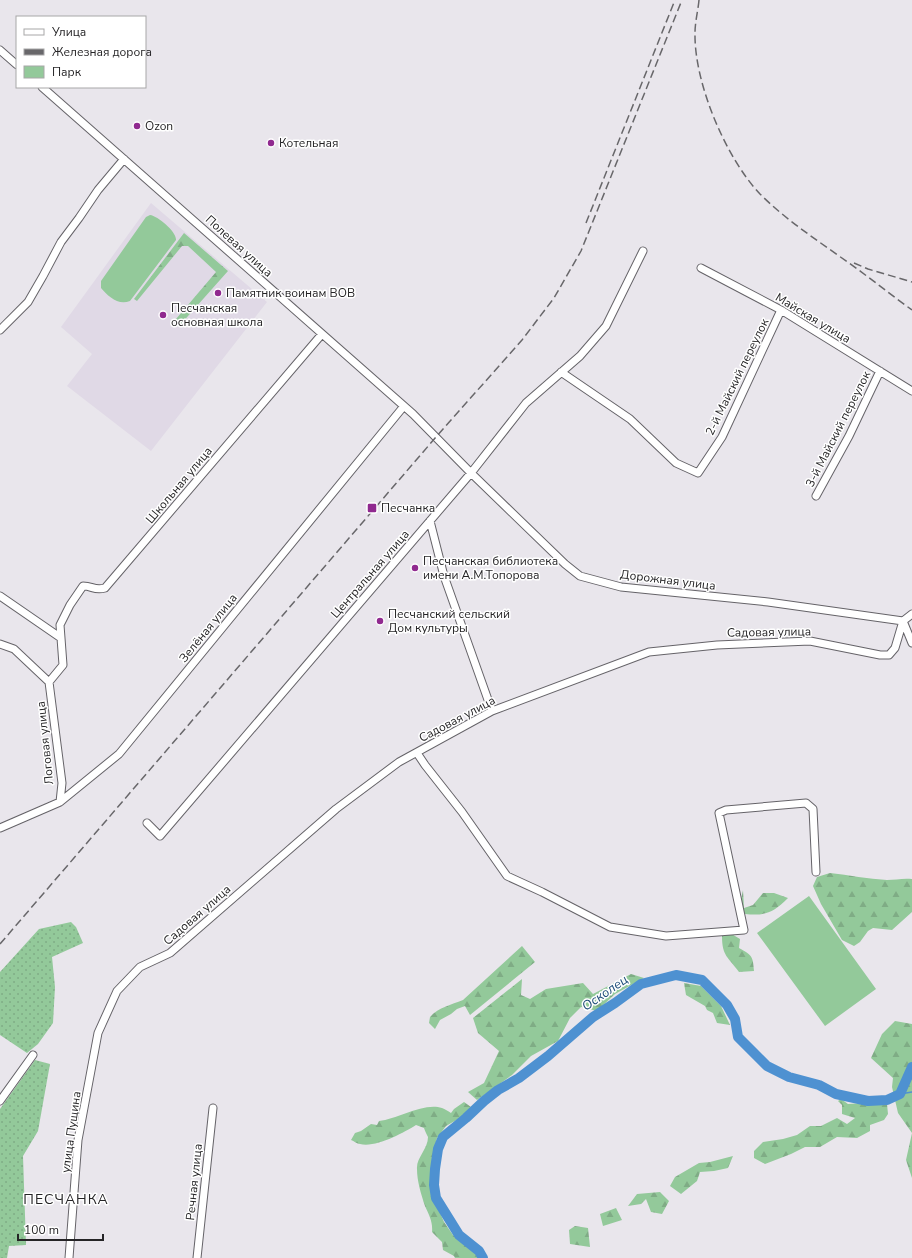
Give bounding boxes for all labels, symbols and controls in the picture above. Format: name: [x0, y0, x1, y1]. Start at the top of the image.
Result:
legend: [16, 16, 146, 88]
text: Улица: [51, 24, 86, 40]
text: Железная дорога: [52, 44, 152, 60]
text: Парк: [52, 64, 82, 80]
place label: Ozon: [145, 118, 173, 134]
marker: Ozon: [132, 121, 142, 131]
place label: Котельная: [279, 135, 339, 151]
marker: Котельная: [266, 138, 276, 148]
street label: Полевая улица: [202, 212, 276, 280]
place label: Памятник воинам ВОВ: [226, 285, 355, 301]
marker: Памятник воинам ВОВ: [213, 288, 223, 298]
street label: Майская улица: [772, 289, 854, 347]
place label: Песчанская основная школа: [171, 300, 263, 330]
marker: Песчанская основная школа: [158, 310, 168, 320]
street label: 2-й Майский переулок: [702, 315, 773, 438]
street label: 3-й Майский переулок: [802, 368, 875, 490]
street label: Школьная улица: [142, 443, 216, 527]
place label: Песчанка: [381, 500, 435, 516]
marker: Песчанка: [366, 502, 378, 514]
street label: Центральная улица: [327, 527, 413, 621]
place label: Песчанская библиотека имени А.М.Топорова: [423, 553, 558, 583]
marker: Песчанская библиотека имени А.М.Топорова: [410, 563, 420, 573]
street label: Дорожная улица: [619, 566, 717, 594]
street label: Зелёная улица: [175, 590, 241, 666]
place label: Песчанский сельский Дом культуры: [388, 606, 510, 636]
marker: Песчанский сельский Дом культуры: [375, 616, 385, 626]
street label: Садовая улица: [727, 623, 811, 641]
street label: Садовая улица: [416, 692, 498, 746]
street label: Логовая улица: [33, 701, 57, 785]
street label: Садовая улица: [160, 881, 234, 949]
water label: Осколец: [578, 970, 632, 1015]
street label: улица Пущина: [57, 1090, 85, 1174]
street label: Речная улица: [182, 1143, 206, 1221]
district label: ПЕСЧАНКА: [23, 1190, 109, 1209]
scale bar: [18, 1216, 103, 1242]
text: 100 m: [24, 1222, 59, 1238]

